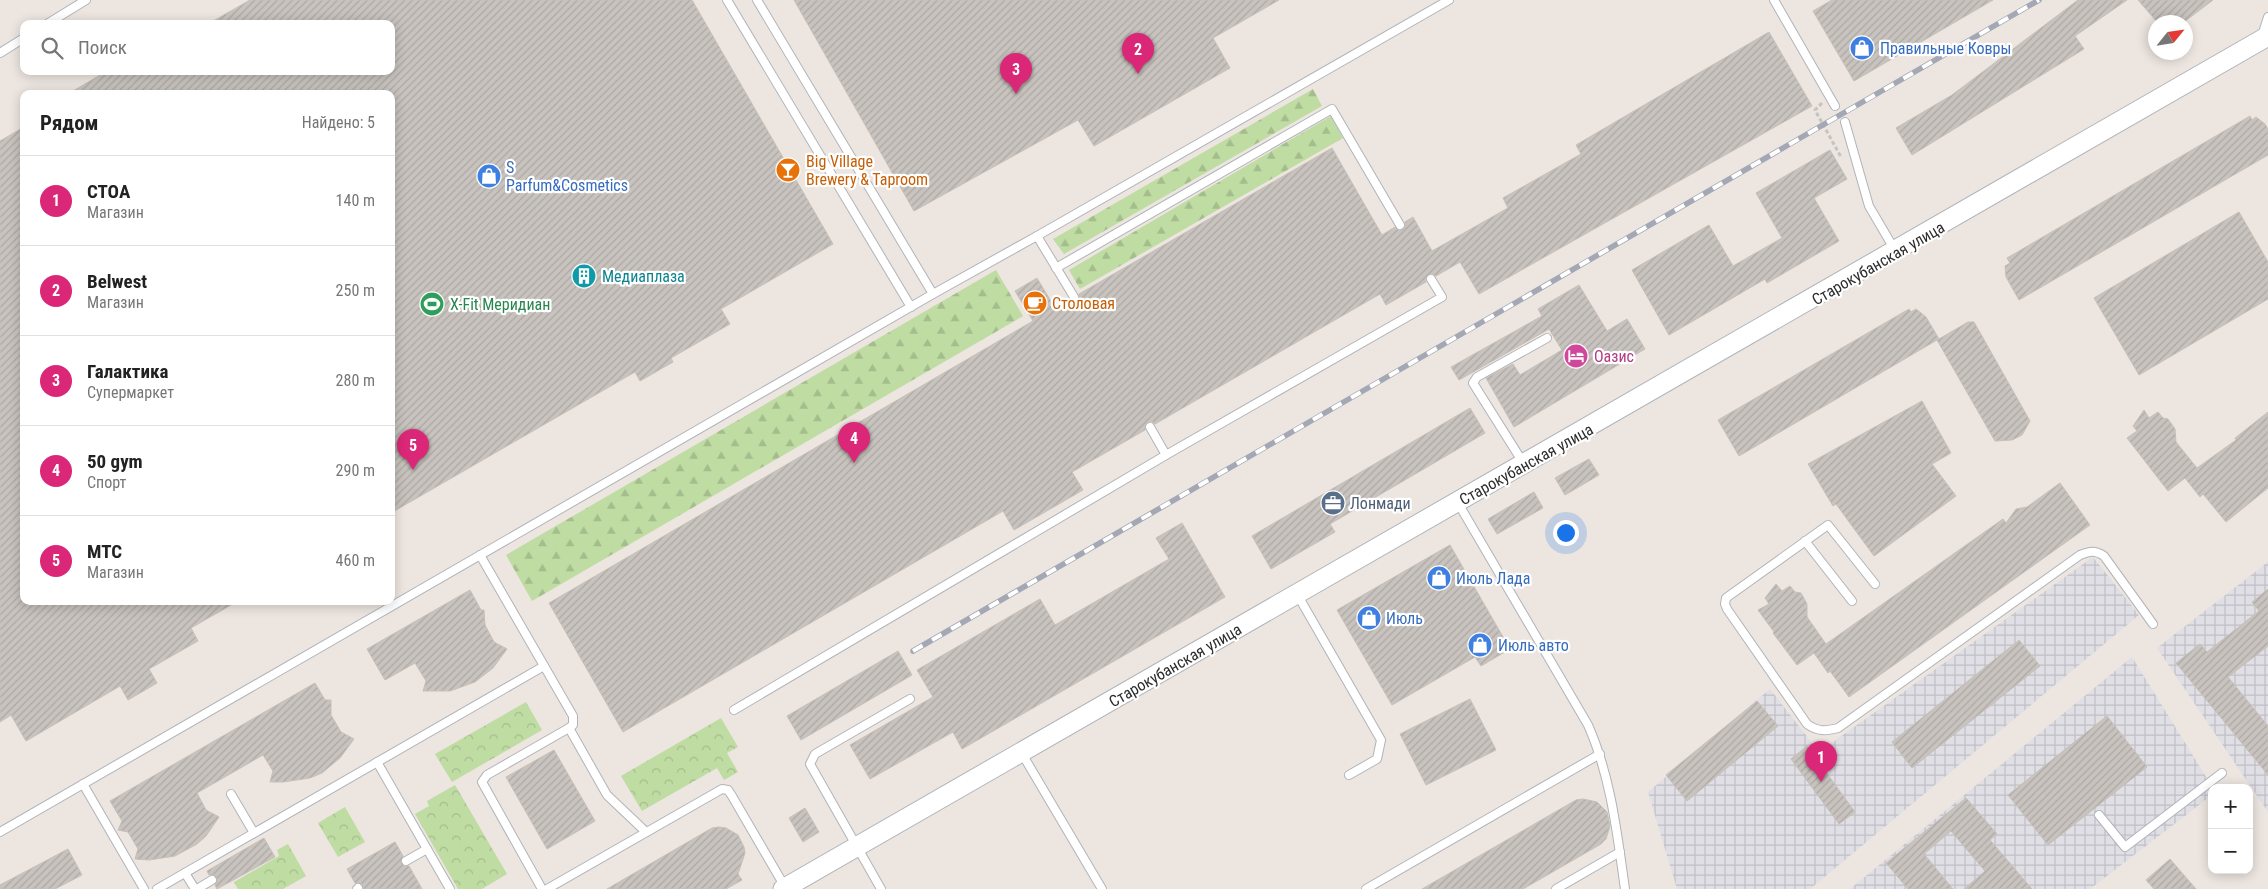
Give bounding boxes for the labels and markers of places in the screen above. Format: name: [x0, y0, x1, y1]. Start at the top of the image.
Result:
pin: 2: [1122, 33, 1154, 74]
shop icon: Правильные Ковры: [1849, 35, 1875, 61]
place label: Правильные Ковры: [1880, 39, 2011, 58]
pin: 3: [1000, 53, 1032, 94]
place label: Big Village Brewery & Taproom: [806, 152, 928, 189]
bar icon: Big Village Brewery & Taproom: [775, 157, 801, 183]
place label: S Parfum&Cosmetics: [506, 158, 628, 195]
shop icon: S Parfum&Cosmetics: [476, 163, 502, 189]
building icon: Медиаплаза: [571, 263, 597, 289]
place label: Медиаплаза: [602, 267, 685, 286]
cafe icon: Столовая: [1022, 290, 1048, 316]
sports icon: X-Fit Меридиан: [419, 291, 445, 317]
place label: Столовая: [1052, 294, 1115, 313]
place label: X-Fit Меридиан: [450, 295, 550, 314]
hotel icon: Оазис: [1563, 343, 1589, 369]
place label: Оазис: [1594, 347, 1634, 366]
pin: 4: [838, 422, 870, 463]
pin: 5: [397, 429, 429, 470]
office icon: Лонмади: [1320, 490, 1346, 516]
place label: Лонмади: [1350, 494, 1411, 513]
shop icon: Июль Лада: [1426, 565, 1452, 591]
place label: Июль Лада: [1456, 569, 1530, 588]
shop icon: Июль: [1356, 605, 1382, 631]
place label: Июль: [1386, 609, 1423, 628]
shop icon: Июль авто: [1467, 632, 1493, 658]
place label: Июль авто: [1498, 636, 1569, 655]
pin: 1: [1805, 741, 1837, 782]

